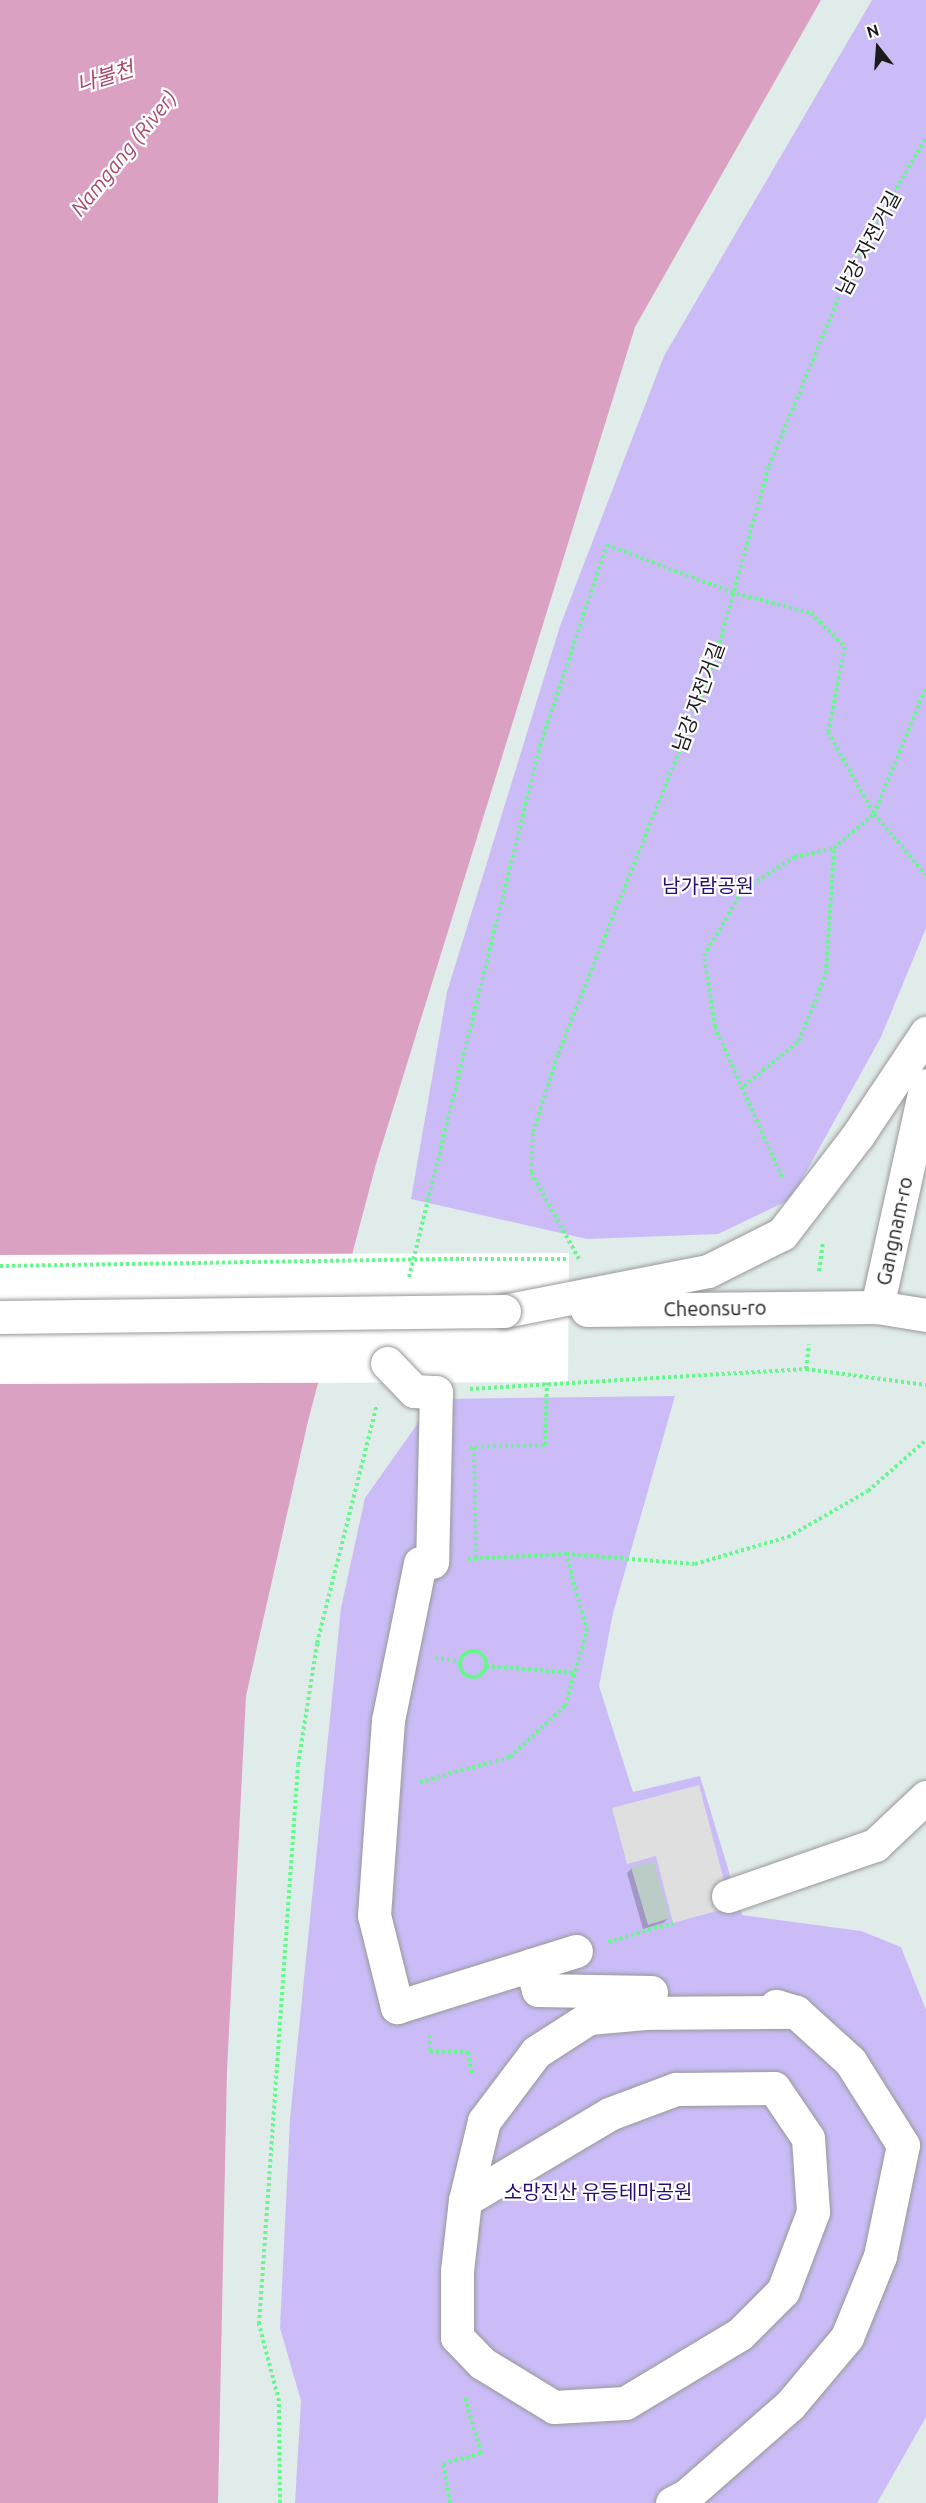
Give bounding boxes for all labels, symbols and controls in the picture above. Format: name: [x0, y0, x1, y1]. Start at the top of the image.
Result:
north arrow: [848, 18, 908, 78]
text: N: [864, 20, 881, 41]
water label: 나불천: [74, 55, 136, 97]
water label: Namgang (River): [65, 85, 181, 221]
street label: 남강 자전거길: [830, 187, 906, 299]
street label: 남강 자전거길: [667, 639, 729, 755]
park label: 남가람공원: [662, 873, 754, 897]
street label: Gangnam-ro: [871, 1174, 917, 1288]
street label: Cheonsu-ro: [663, 1295, 767, 1321]
park label: 소망진산 유등테마공원: [504, 2179, 692, 2203]

